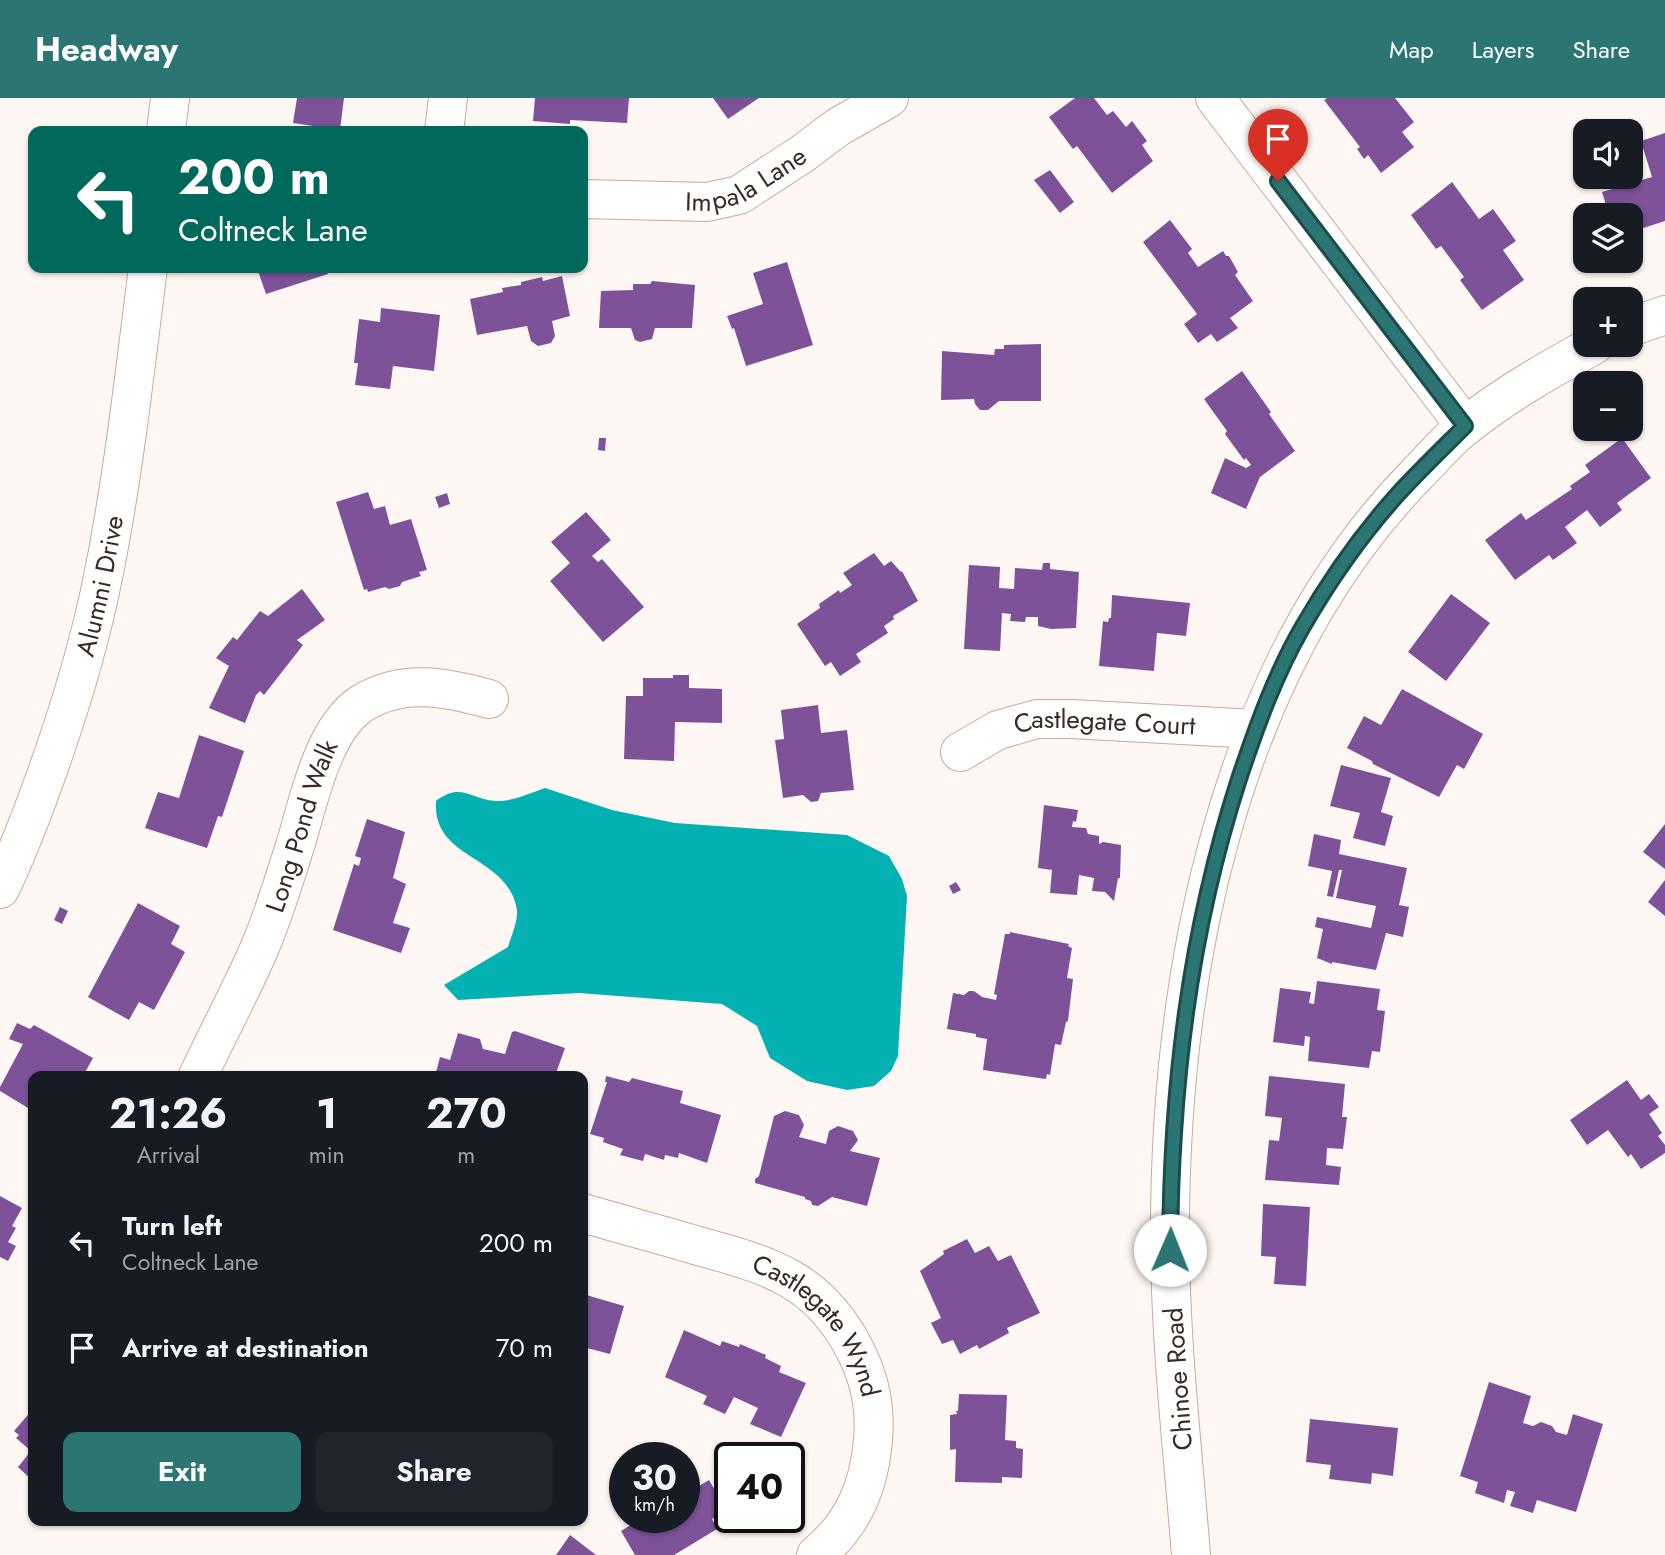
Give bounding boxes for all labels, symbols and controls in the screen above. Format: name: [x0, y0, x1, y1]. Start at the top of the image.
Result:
text: Headway: [35, 26, 178, 73]
text: Map: [1389, 32, 1434, 67]
text: Layers: [1472, 32, 1534, 67]
text: Share: [1572, 32, 1630, 67]
pin: [1248, 109, 1308, 181]
map controls: [1573, 119, 1643, 441]
button: sound: [1573, 119, 1643, 189]
icon: arrive: [1259, 120, 1297, 158]
street label: Impala Lane: [685, 137, 814, 221]
text: 200 m: [178, 142, 330, 212]
icon: left: [63, 154, 154, 245]
button: layers: [1573, 203, 1643, 273]
text: Coltneck Lane: [178, 207, 368, 253]
button: +: [1573, 287, 1643, 357]
button: −: [1573, 371, 1643, 441]
street label: Alumni Drive: [66, 512, 133, 661]
street label: Castlegate Court: [1009, 700, 1197, 745]
street label: Long Pond Walk: [256, 733, 348, 917]
text: 21:26: [109, 1083, 227, 1144]
text: 1: [316, 1083, 337, 1144]
text: 270: [426, 1083, 507, 1144]
text: Arrival: [137, 1138, 200, 1172]
text: min: [309, 1138, 345, 1172]
text: m: [457, 1138, 475, 1172]
text: Turn left: [122, 1207, 222, 1245]
position arrow: [1133, 1213, 1207, 1287]
icon: left: [63, 1224, 101, 1262]
text: 200 m: [479, 1224, 553, 1262]
text: Coltneck Lane: [122, 1245, 258, 1279]
street label: Castlegate Wynd: [747, 1245, 890, 1400]
street label: Chinoe Road: [1154, 1306, 1202, 1452]
icon: arrive: [63, 1329, 101, 1367]
text: Arrive at destination: [122, 1329, 369, 1367]
text: 70 m: [496, 1329, 553, 1367]
button: Exit: [63, 1432, 301, 1512]
button: Share: [315, 1432, 553, 1512]
speed limit sign: 40: [714, 1442, 805, 1533]
text: 30: [632, 1453, 677, 1503]
text: km/h: [634, 1492, 675, 1518]

